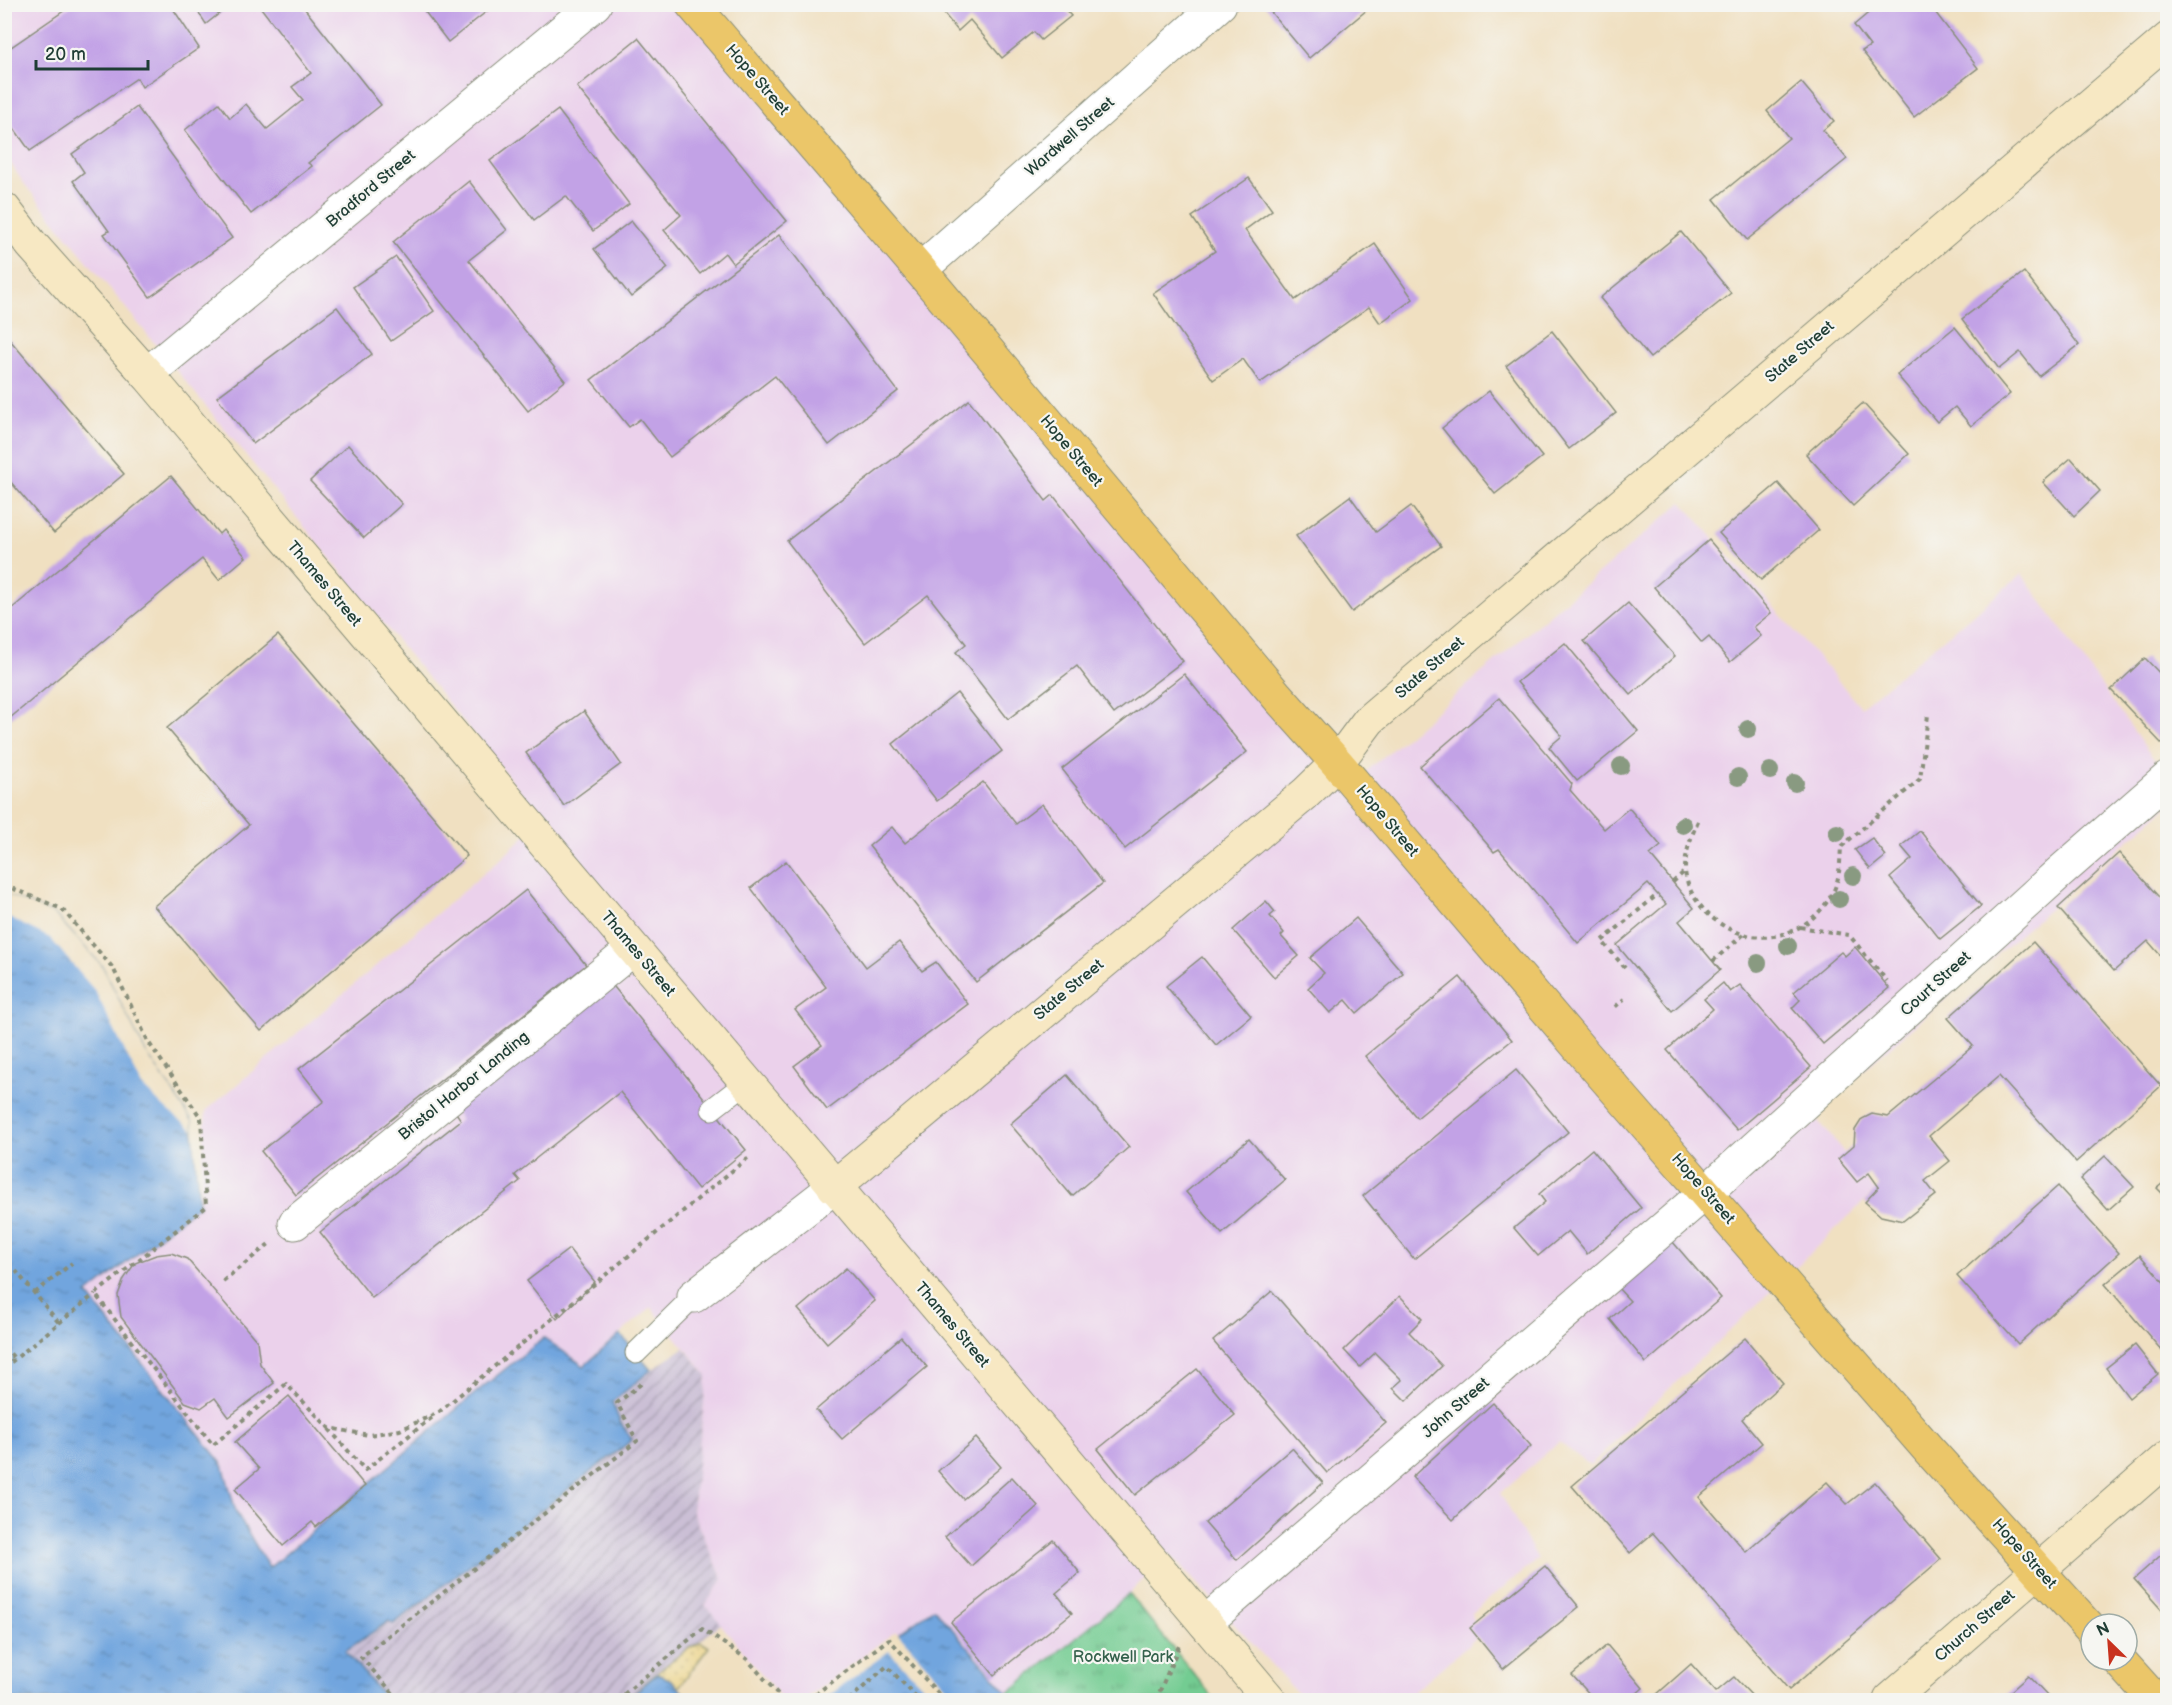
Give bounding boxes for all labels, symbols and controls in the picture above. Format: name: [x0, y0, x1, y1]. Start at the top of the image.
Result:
scale bar: [36, 33, 148, 71]
street label: Hope Street: [721, 41, 793, 119]
text: 20 m: [45, 44, 86, 65]
street label: Wardwell Street: [1022, 93, 1119, 181]
street label: Bradford Street: [323, 146, 420, 232]
street label: State Street: [1762, 317, 1838, 387]
street label: Hope Street: [1036, 411, 1106, 491]
street label: Thames Street: [283, 537, 365, 631]
street label: State Street: [1392, 633, 1468, 703]
street label: Hope Street: [1352, 781, 1422, 861]
street label: Thames Street: [597, 907, 679, 1001]
street label: Court Street: [1897, 947, 1975, 1021]
street label: State Street: [1030, 955, 1108, 1025]
street label: Bristol Harbor Landing: [395, 1027, 533, 1145]
street label: Hope Street: [1667, 1150, 1739, 1228]
street label: Thames Street: [911, 1278, 993, 1372]
street label: John Street: [1418, 1374, 1494, 1442]
street label: Hope Street: [1988, 1515, 2060, 1593]
street label: Church Street: [1931, 1586, 2019, 1666]
north arrow: [2079, 1612, 2139, 1672]
text: N: [2094, 1619, 2113, 1641]
park label: Rockwell Park: [1073, 1648, 1173, 1667]

